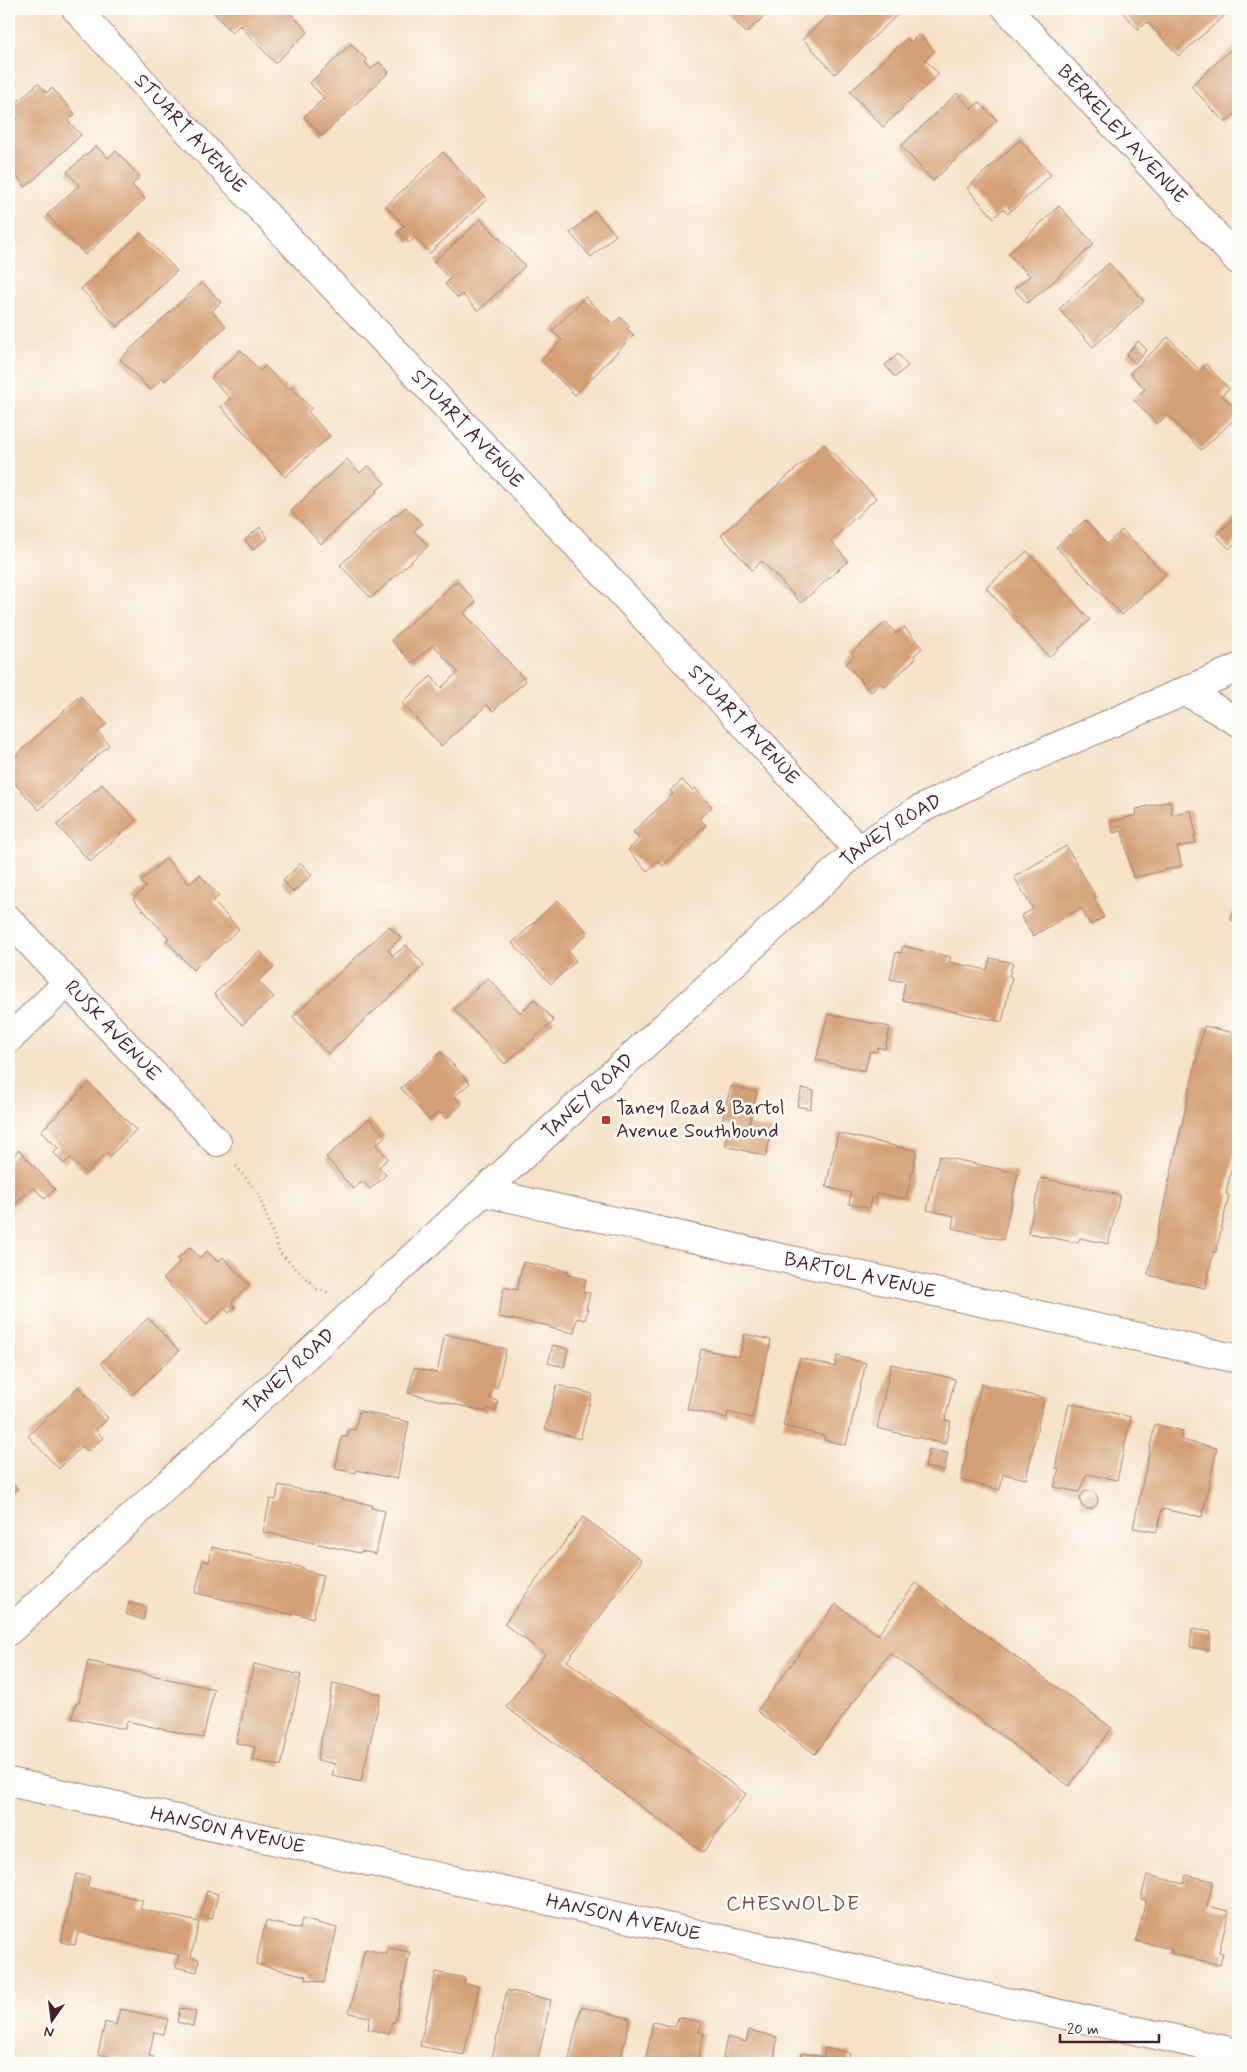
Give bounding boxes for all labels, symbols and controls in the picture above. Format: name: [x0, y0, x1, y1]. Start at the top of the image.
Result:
street label: BERKELEY AVENUE: [1051, 59, 1193, 210]
street label: STUART AVENUE: [128, 68, 253, 199]
street label: STUART AVENUE: [405, 363, 530, 494]
street label: STUART AVENUE: [682, 659, 806, 791]
street label: TANEY ROAD: [834, 787, 946, 873]
street label: RUSK AVENUE: [59, 974, 167, 1088]
street label: TANEY ROAD: [536, 1047, 640, 1146]
place label: Taney Road & Bartol Avenue Southbound: [616, 1095, 785, 1145]
marker: Taney Road & Bartol Avenue Southbound: [600, 1114, 612, 1126]
street label: BARTOL AVENUE: [781, 1245, 938, 1305]
street label: TANEY ROAD: [237, 1322, 341, 1421]
street label: HANSON AVENUE: [148, 1800, 308, 1860]
street label: HANSON AVENUE: [543, 1887, 703, 1948]
district label: CHESWOLDE: [726, 1890, 860, 1918]
north arrow: [28, 1994, 78, 2044]
scale bar: [1060, 2012, 1158, 2044]
text: 20 m: [1067, 2020, 1099, 2040]
text: N: [42, 2022, 56, 2042]

